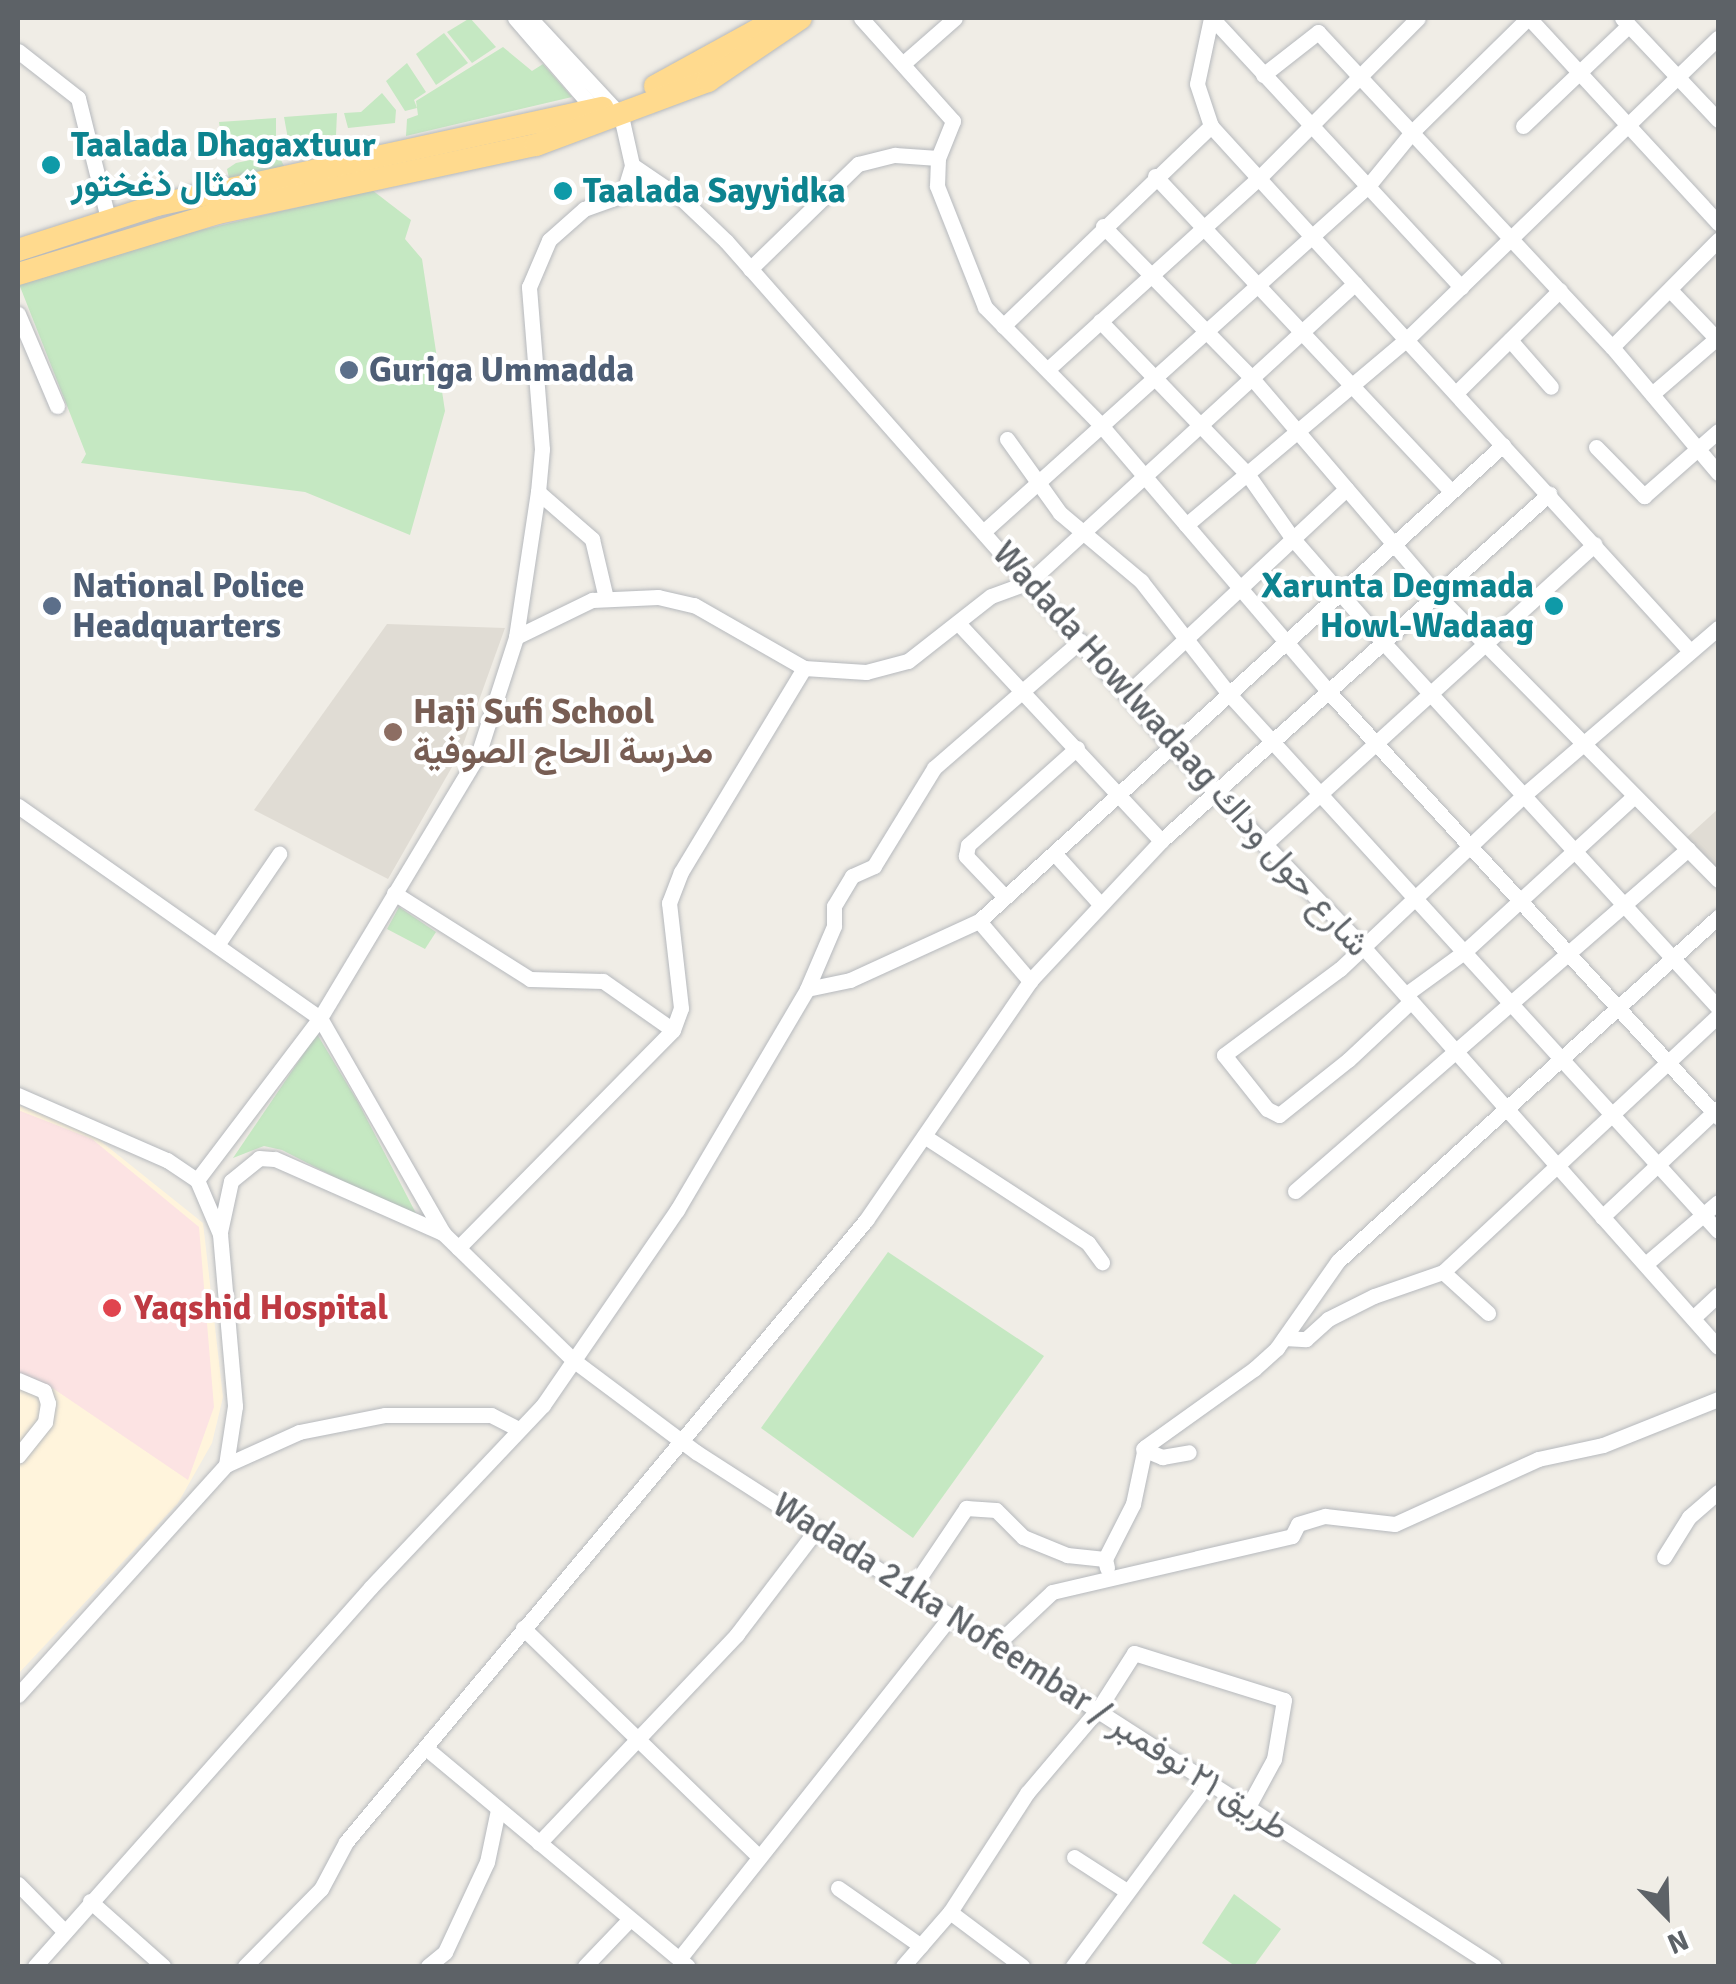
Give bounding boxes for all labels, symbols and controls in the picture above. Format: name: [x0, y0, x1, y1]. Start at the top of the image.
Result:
place label: Taalada Dhagaxtuur تمثال ذغختور: [71, 124, 376, 206]
marker: Taalada Dhagaxtuur تمثال ذغختور: [40, 154, 62, 176]
place label: Taalada Sayyidka: [583, 170, 846, 212]
marker: Taalada Sayyidka: [552, 180, 574, 202]
place label: Guriga Ummadda: [369, 349, 634, 391]
marker: Guriga Ummadda: [338, 359, 360, 381]
street label: Wadada Howlwadaag شارع حول وداك: [983, 533, 1379, 965]
place label: National Police Headquarters: [72, 565, 304, 647]
place label: Xarunta Degmada Howl-Wadaag: [1261, 565, 1534, 647]
marker: National Police Headquarters: [41, 595, 63, 617]
marker: Xarunta Degmada Howl-Wadaag: [1543, 595, 1565, 617]
place label: Haji Sufi School مدرسة الحاج الصوفية: [413, 691, 713, 773]
marker: Haji Sufi School مدرسة الحاج الصوفية: [382, 721, 404, 743]
place label: Yaqshid Hospital: [134, 1287, 388, 1329]
marker: Yaqshid Hospital: [99, 1295, 125, 1321]
street label: Wadada 21ka Nofeembar / طريق ٢١ نوفمبر: [765, 1484, 1297, 1850]
north arrow: [1616, 1864, 1716, 1964]
text: N: [1662, 1922, 1693, 1961]

